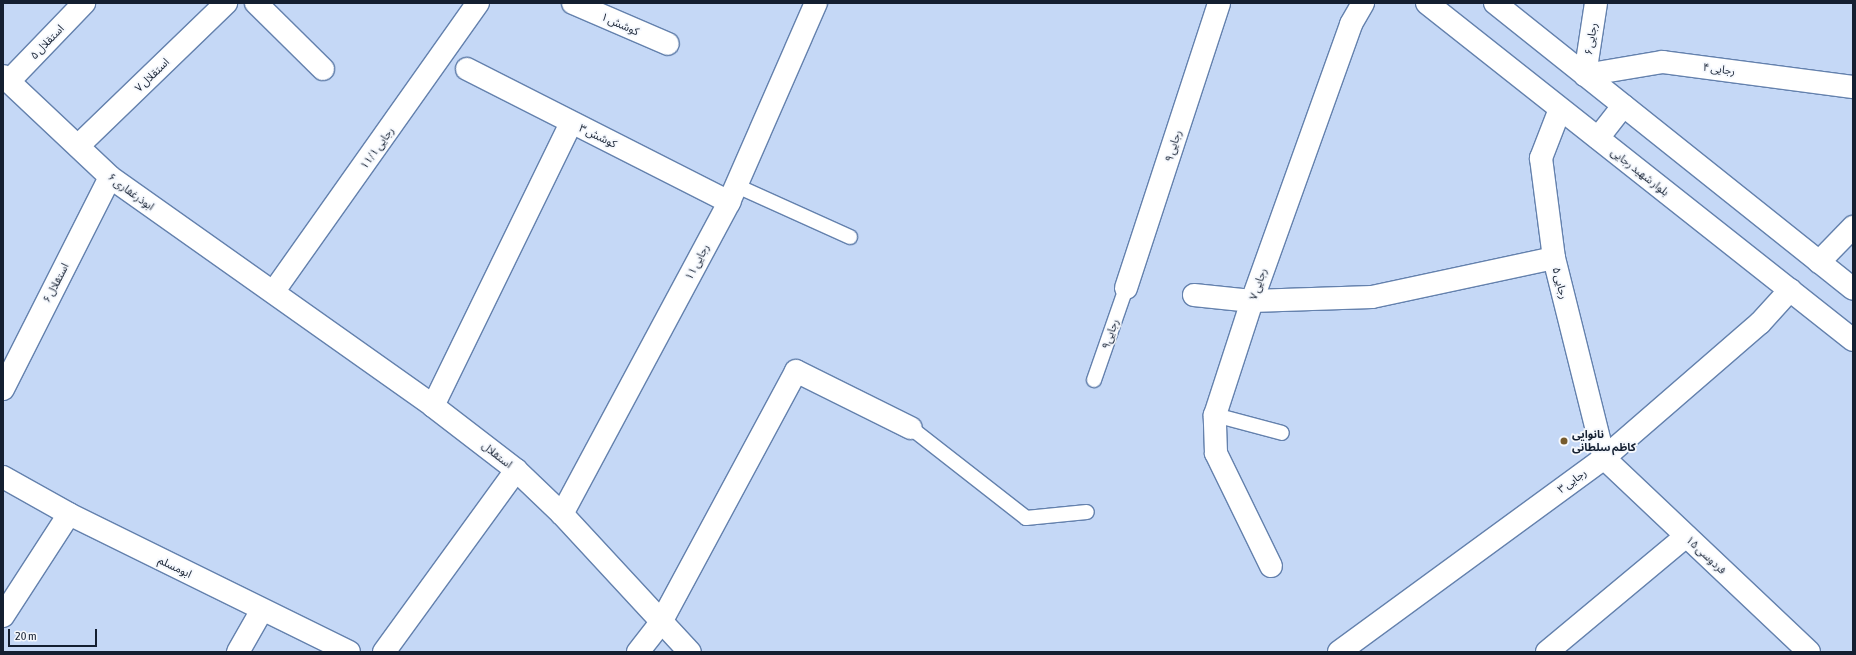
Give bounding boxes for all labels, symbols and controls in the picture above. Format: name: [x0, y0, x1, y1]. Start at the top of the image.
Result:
street label: کوشش ۱: [599, 10, 641, 38]
street label: استقلال ۵: [27, 22, 67, 62]
street label: رجایی ۶: [1582, 22, 1600, 56]
street label: استقلال ۷: [132, 55, 172, 95]
street label: رجایی ۴: [1702, 60, 1736, 78]
street label: کوشش ۳: [577, 121, 619, 151]
street label: رجایی ۱۱/۱: [357, 124, 397, 172]
street label: رجایی ۹: [1162, 129, 1184, 163]
street label: بلوار شهید رجایی: [1608, 145, 1672, 199]
street label: ابوذرغفاری ۶: [105, 171, 157, 213]
street label: رجایی ۱۱: [682, 242, 712, 282]
street label: استقلال ۶: [40, 261, 72, 305]
street label: رجایی ۵: [1550, 266, 1570, 300]
street label: رجایی ۷: [1246, 267, 1270, 301]
street label: رجایی۹: [1099, 317, 1121, 351]
place label: نانوایی کاظم سلطانی: [1572, 428, 1636, 454]
marker: نانوایی کاظم سلطانی: [1559, 436, 1569, 446]
street label: استقلال: [479, 439, 515, 471]
street label: رجایی ۳: [1555, 466, 1589, 496]
street label: فردوسی ۱۵: [1683, 533, 1729, 577]
street label: ابومسلم: [156, 553, 194, 581]
scale bar: [10, 621, 99, 647]
text: 20 m: [15, 629, 37, 643]

